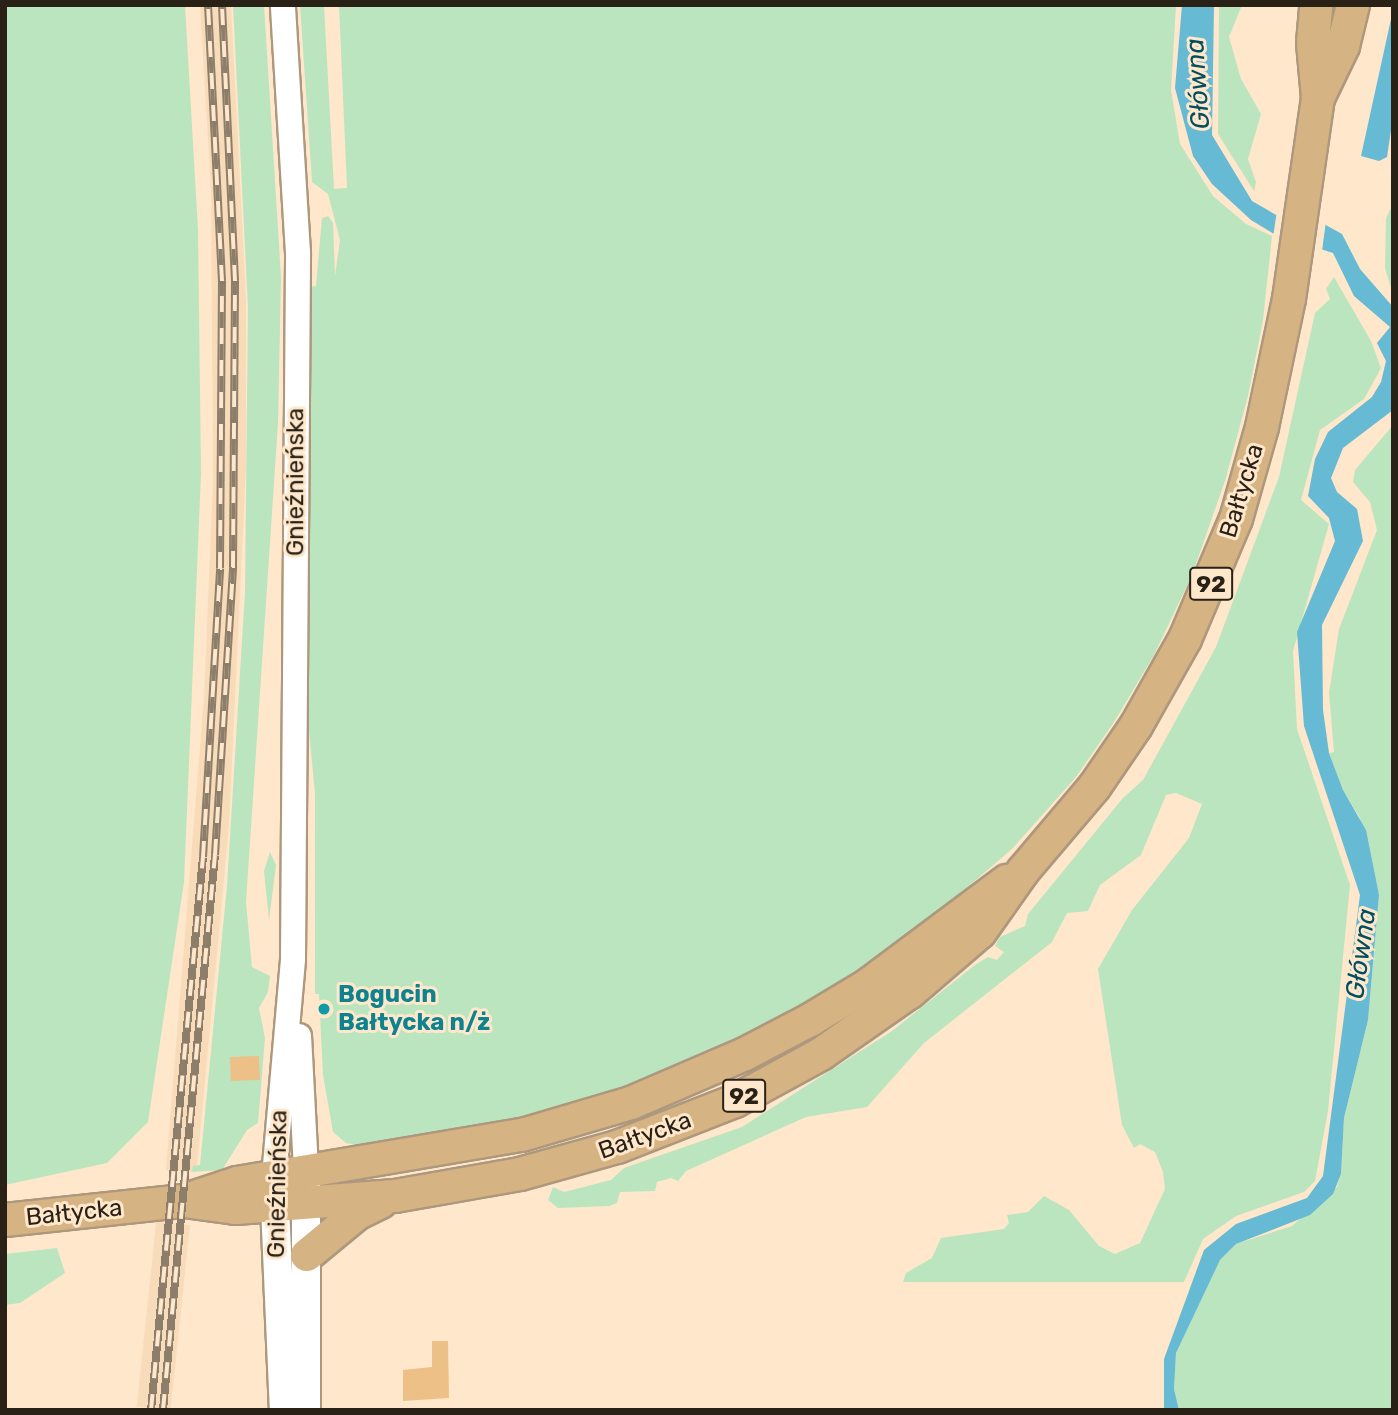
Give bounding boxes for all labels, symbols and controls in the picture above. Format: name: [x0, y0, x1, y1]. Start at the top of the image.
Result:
water label: Główna: [1179, 37, 1217, 131]
street label: Gnieźnieńska: [282, 408, 310, 556]
street label: Bałtycka: [1214, 441, 1270, 541]
road number: 92: [1188, 564, 1234, 604]
water label: Główna: [1339, 907, 1383, 1001]
place label: Bogucin Bałtycka n/ż: [338, 981, 490, 1037]
marker: Bogucin Bałtycka n/ż: [316, 1001, 332, 1017]
road number: 92: [721, 1077, 767, 1116]
street label: Bałtycka: [595, 1106, 695, 1166]
street label: Gnieźnieńska: [262, 1110, 294, 1258]
street label: Bałtycka: [24, 1194, 124, 1232]

